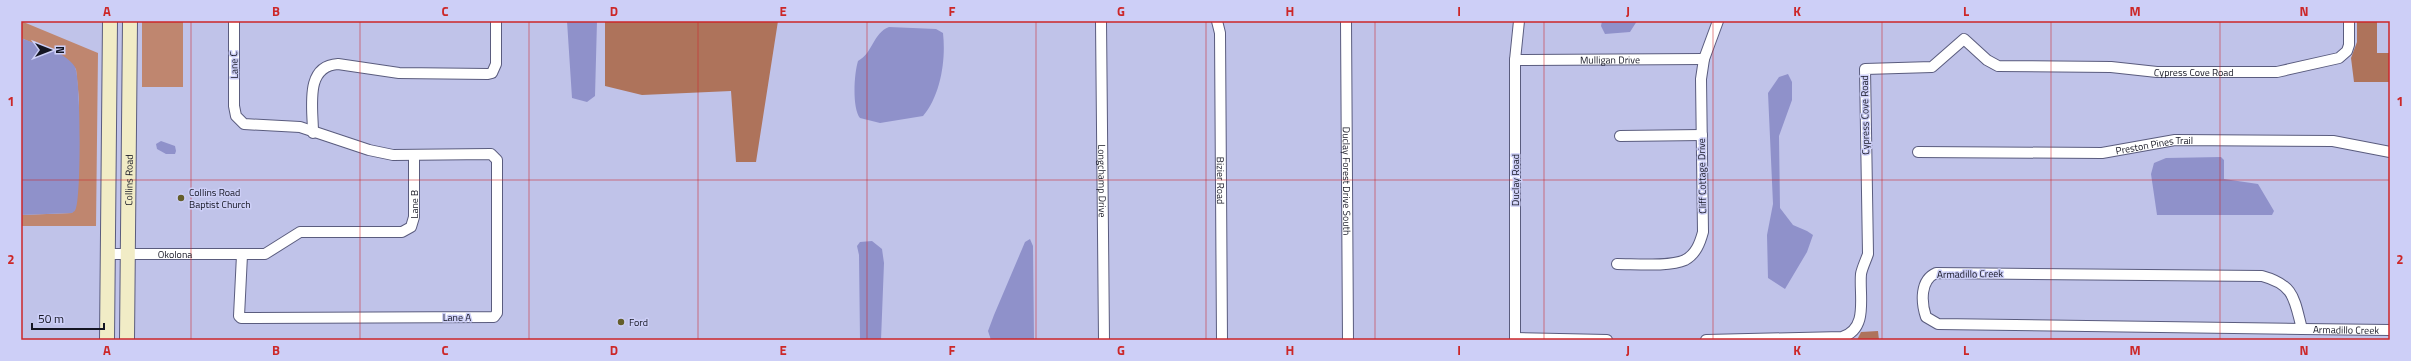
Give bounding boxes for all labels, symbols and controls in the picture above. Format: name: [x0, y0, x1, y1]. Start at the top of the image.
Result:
text: A: [103, 1, 111, 21]
text: B: [272, 1, 280, 21]
text: C: [441, 1, 449, 21]
text: D: [610, 1, 618, 21]
text: E: [779, 1, 787, 21]
text: F: [949, 1, 956, 21]
text: G: [1117, 1, 1125, 21]
text: H: [1286, 1, 1294, 21]
text: I: [1457, 1, 1461, 21]
text: J: [1626, 1, 1630, 21]
text: K: [1793, 1, 1801, 21]
text: L: [1963, 1, 1969, 21]
text: M: [2129, 1, 2141, 21]
text: N: [2299, 1, 2309, 21]
north arrow: [30, 30, 70, 70]
text: N: [52, 46, 68, 54]
street label: Lane C: [226, 50, 242, 79]
street label: Mulligan Drive: [1580, 52, 1640, 67]
street label: Cypress Cove Road: [2153, 64, 2234, 80]
street label: Cypress Cove Road: [1857, 75, 1873, 155]
text: 1: [7, 91, 15, 111]
text: 1: [2396, 91, 2404, 111]
street label: Duclay Forest Drive South: [1339, 127, 1355, 235]
street label: Preston Pines Trail: [2114, 133, 2193, 158]
street label: Cliff Cottage Drive: [1694, 138, 1710, 214]
street label: Longchamp Drive: [1095, 144, 1110, 218]
street label: Collins Road: [121, 154, 136, 206]
street label: Duclay Road: [1508, 154, 1523, 206]
street label: Bizier Road: [1213, 157, 1229, 204]
place label: Collins Road Baptist Church: [189, 185, 251, 212]
street label: Lane B: [407, 190, 422, 218]
marker: Collins Road Baptist Church: [176, 193, 186, 203]
street label: Okolona: [158, 247, 192, 262]
text: 2: [7, 249, 15, 269]
text: 2: [2396, 249, 2404, 269]
street label: Armadillo Creek: [1937, 266, 2003, 282]
scale bar: [32, 305, 104, 331]
text: 50 m: [38, 309, 64, 328]
street label: Lane A: [443, 310, 471, 325]
place label: Ford: [629, 315, 648, 330]
marker: Ford: [616, 317, 626, 327]
street label: Armadillo Creek: [2313, 322, 2379, 337]
text: A: [103, 340, 111, 360]
text: B: [272, 340, 280, 360]
text: C: [441, 340, 449, 360]
text: D: [610, 340, 618, 360]
text: E: [779, 340, 787, 360]
text: F: [949, 340, 956, 360]
text: G: [1117, 340, 1125, 360]
text: H: [1286, 340, 1294, 360]
text: I: [1457, 340, 1461, 360]
text: J: [1626, 340, 1630, 360]
text: K: [1793, 340, 1801, 360]
text: L: [1963, 340, 1969, 360]
text: M: [2129, 340, 2141, 360]
text: N: [2299, 340, 2309, 360]

